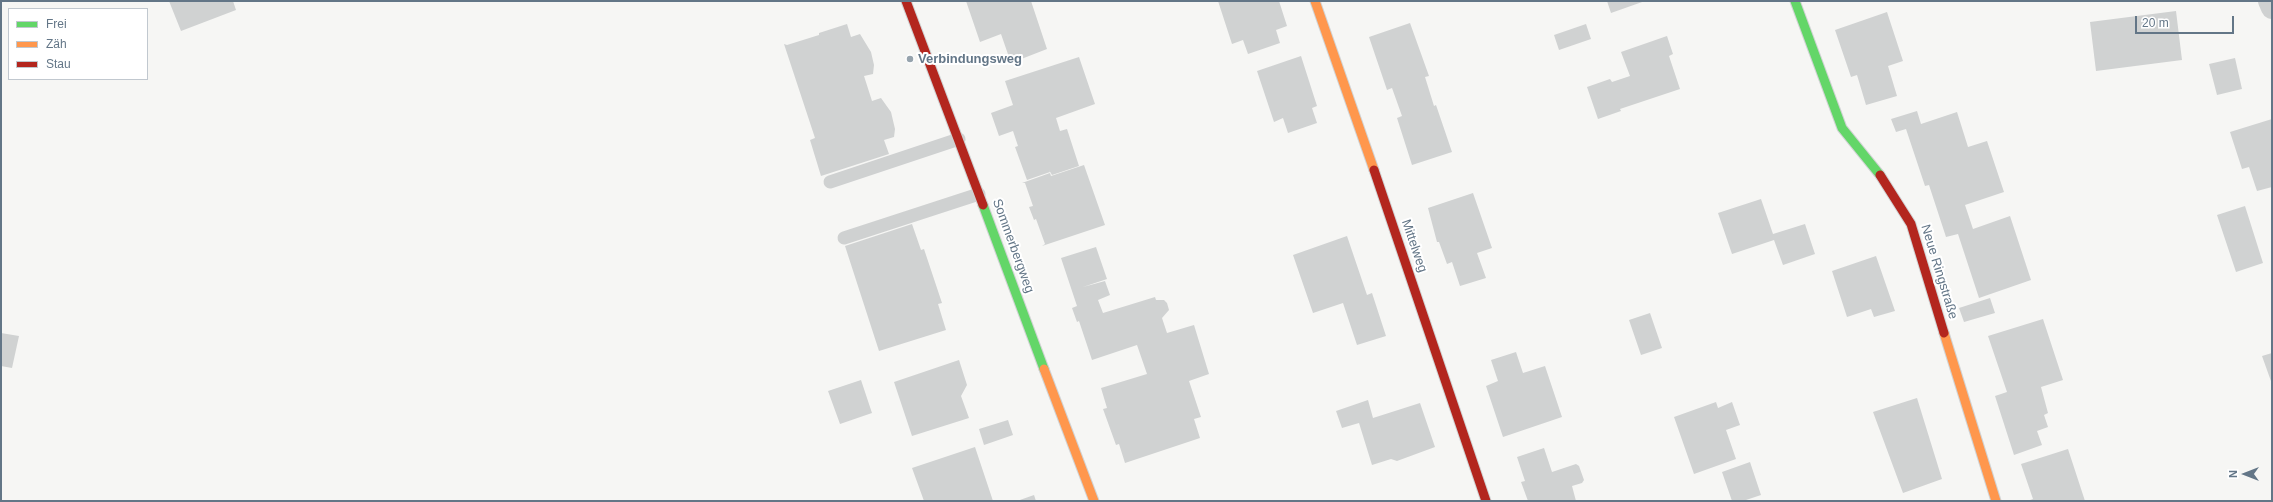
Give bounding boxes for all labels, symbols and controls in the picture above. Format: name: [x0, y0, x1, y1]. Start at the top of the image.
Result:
legend: [8, 8, 148, 80]
scale bar: [2137, 8, 2236, 34]
text: 20 m: [2142, 16, 2169, 30]
text: Frei: [46, 17, 67, 31]
text: Zäh: [46, 37, 67, 51]
place label: Verbindungsweg: [918, 51, 1022, 67]
marker: Verbindungsweg: [905, 54, 915, 64]
text: Stau: [46, 57, 71, 71]
street label: Sommerbergweg: [989, 197, 1037, 295]
street label: Mittelweg: [1398, 218, 1430, 274]
street label: Neue Ringstraße: [1917, 223, 1961, 321]
north arrow: [2225, 454, 2265, 494]
text: N: [2227, 470, 2239, 478]

